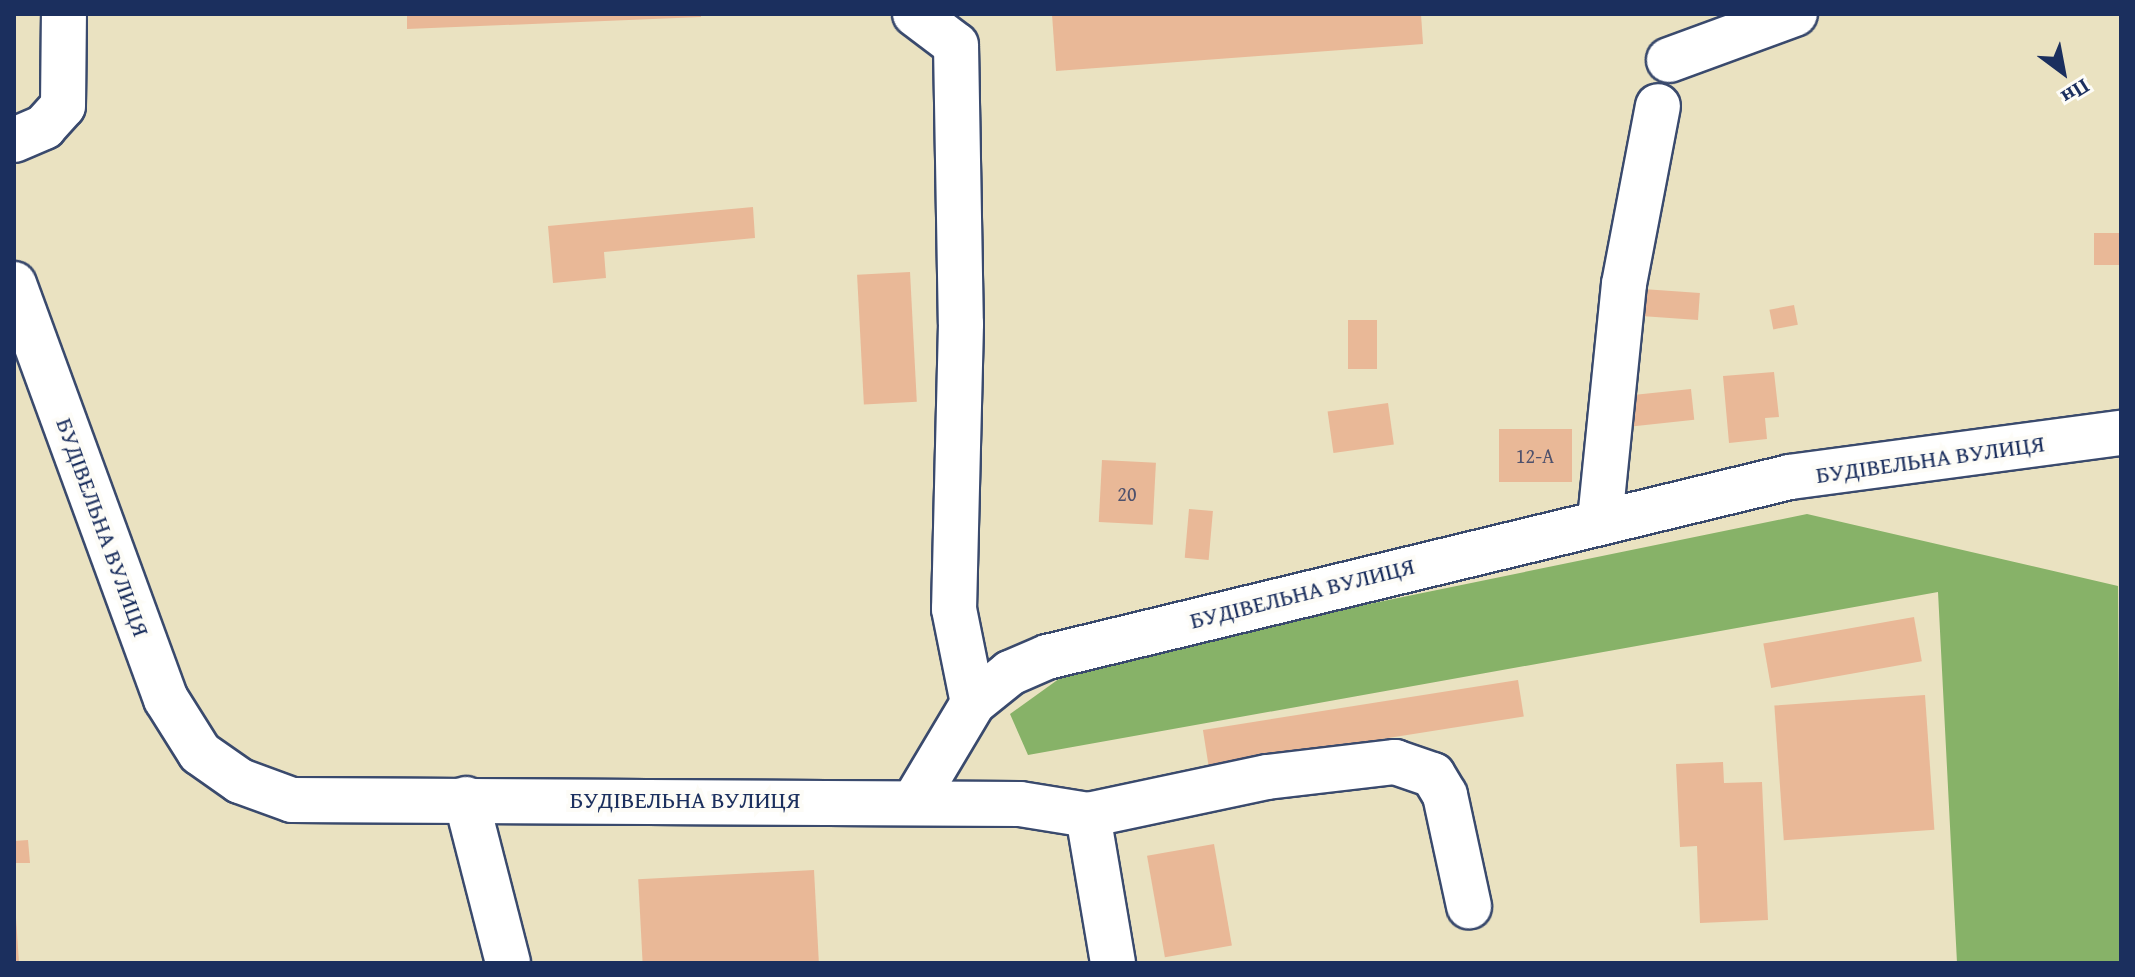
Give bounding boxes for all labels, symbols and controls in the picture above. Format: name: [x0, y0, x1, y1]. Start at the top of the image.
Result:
north arrow: [2023, 32, 2103, 112]
text: Пн: [2055, 71, 2096, 113]
street label: БУДІВЕЛЬНА ВУЛИЦЯ: [50, 414, 156, 640]
street label: БУДІВЕЛЬНА ВУЛИЦЯ: [1814, 429, 2046, 489]
house number: 12-А: [1516, 443, 1554, 467]
house number: 20: [1117, 481, 1137, 505]
street label: БУДІВЕЛЬНА ВУЛИЦЯ: [1187, 551, 1417, 635]
street label: БУДІВЕЛЬНА ВУЛИЦЯ: [570, 786, 800, 814]

